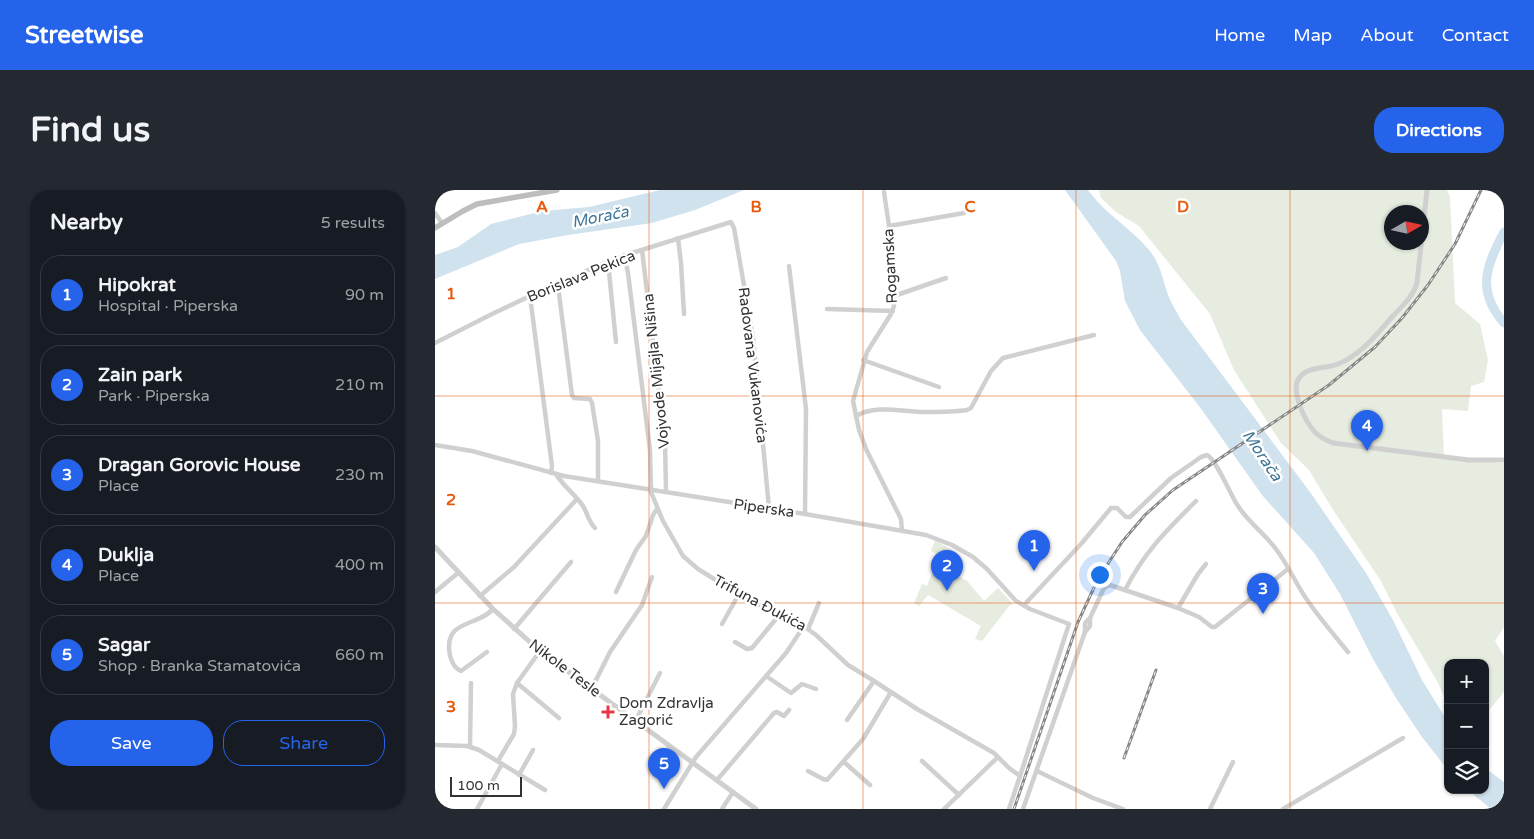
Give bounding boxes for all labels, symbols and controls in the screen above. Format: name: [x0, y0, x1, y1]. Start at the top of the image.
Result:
text: Streetwise: [25, 21, 144, 50]
text: Home: [1214, 24, 1265, 46]
text: Map: [1293, 24, 1332, 46]
text: About: [1360, 24, 1414, 46]
text: Contact: [1442, 24, 1509, 46]
button: Directions: [1374, 107, 1504, 153]
text: Find us: [30, 109, 150, 151]
text: A: [536, 197, 548, 217]
text: B: [750, 197, 762, 217]
text: C: [964, 197, 976, 217]
text: D: [1177, 197, 1189, 217]
water label: Morača: [570, 201, 631, 232]
north arrow: [1384, 205, 1429, 250]
text: Nearby: [50, 210, 123, 235]
text: 5 results: [321, 213, 385, 233]
street label: Rogamska: [879, 228, 901, 304]
street label: Borislava Pekica: [524, 246, 638, 306]
text: Hipokrat: [98, 274, 176, 296]
text: 1: [446, 284, 456, 304]
text: 1: [62, 285, 72, 305]
text: 90 m: [345, 285, 384, 305]
street label: Radovana Vukanovića: [735, 286, 771, 444]
street label: Vojvode Mijajla Nišina: [639, 293, 673, 449]
text: Hospital · Piperska: [98, 296, 238, 316]
text: Zain park: [98, 364, 182, 386]
text: 2: [62, 375, 72, 395]
text: 210 m: [335, 375, 384, 395]
text: Park · Piperska: [98, 386, 210, 406]
pin: 4: [1351, 410, 1383, 451]
water label: Morača: [1238, 426, 1287, 486]
text: Dragan Gorovic House: [98, 454, 301, 476]
text: 3: [62, 465, 72, 485]
text: 230 m: [335, 465, 384, 485]
text: Place: [98, 476, 139, 496]
text: 2: [446, 490, 456, 510]
street label: Piperska: [733, 495, 795, 521]
pin: 1: [1018, 530, 1050, 571]
text: Duklja: [98, 544, 154, 566]
pin: 2: [931, 550, 963, 591]
text: 4: [62, 555, 72, 575]
text: 400 m: [335, 555, 384, 575]
your location: [1087, 562, 1113, 588]
text: Place: [98, 566, 139, 586]
street label: Trifuna Đukića: [710, 571, 810, 635]
pin: 3: [1247, 573, 1279, 614]
text: Sagar: [98, 634, 150, 656]
street label: Nikole Tesle: [526, 635, 604, 701]
text: 5: [62, 645, 72, 665]
text: 660 m: [335, 645, 384, 665]
text: Shop · Branka Stamatovića: [98, 656, 301, 676]
map controls: [1444, 659, 1489, 794]
button: +: [1444, 659, 1489, 704]
place label: Dom Zdravlja Zagorić: [619, 694, 714, 729]
text: 3: [446, 697, 456, 717]
button: −: [1444, 704, 1489, 749]
marker: Dom Zdravlja Zagorić: [601, 705, 615, 719]
button: Save: [50, 720, 213, 766]
button: Share: [223, 720, 385, 766]
pin: 5: [648, 748, 680, 789]
button: layers: [1444, 749, 1489, 794]
scale bar: [450, 774, 523, 797]
text: 100 m: [457, 777, 500, 794]

